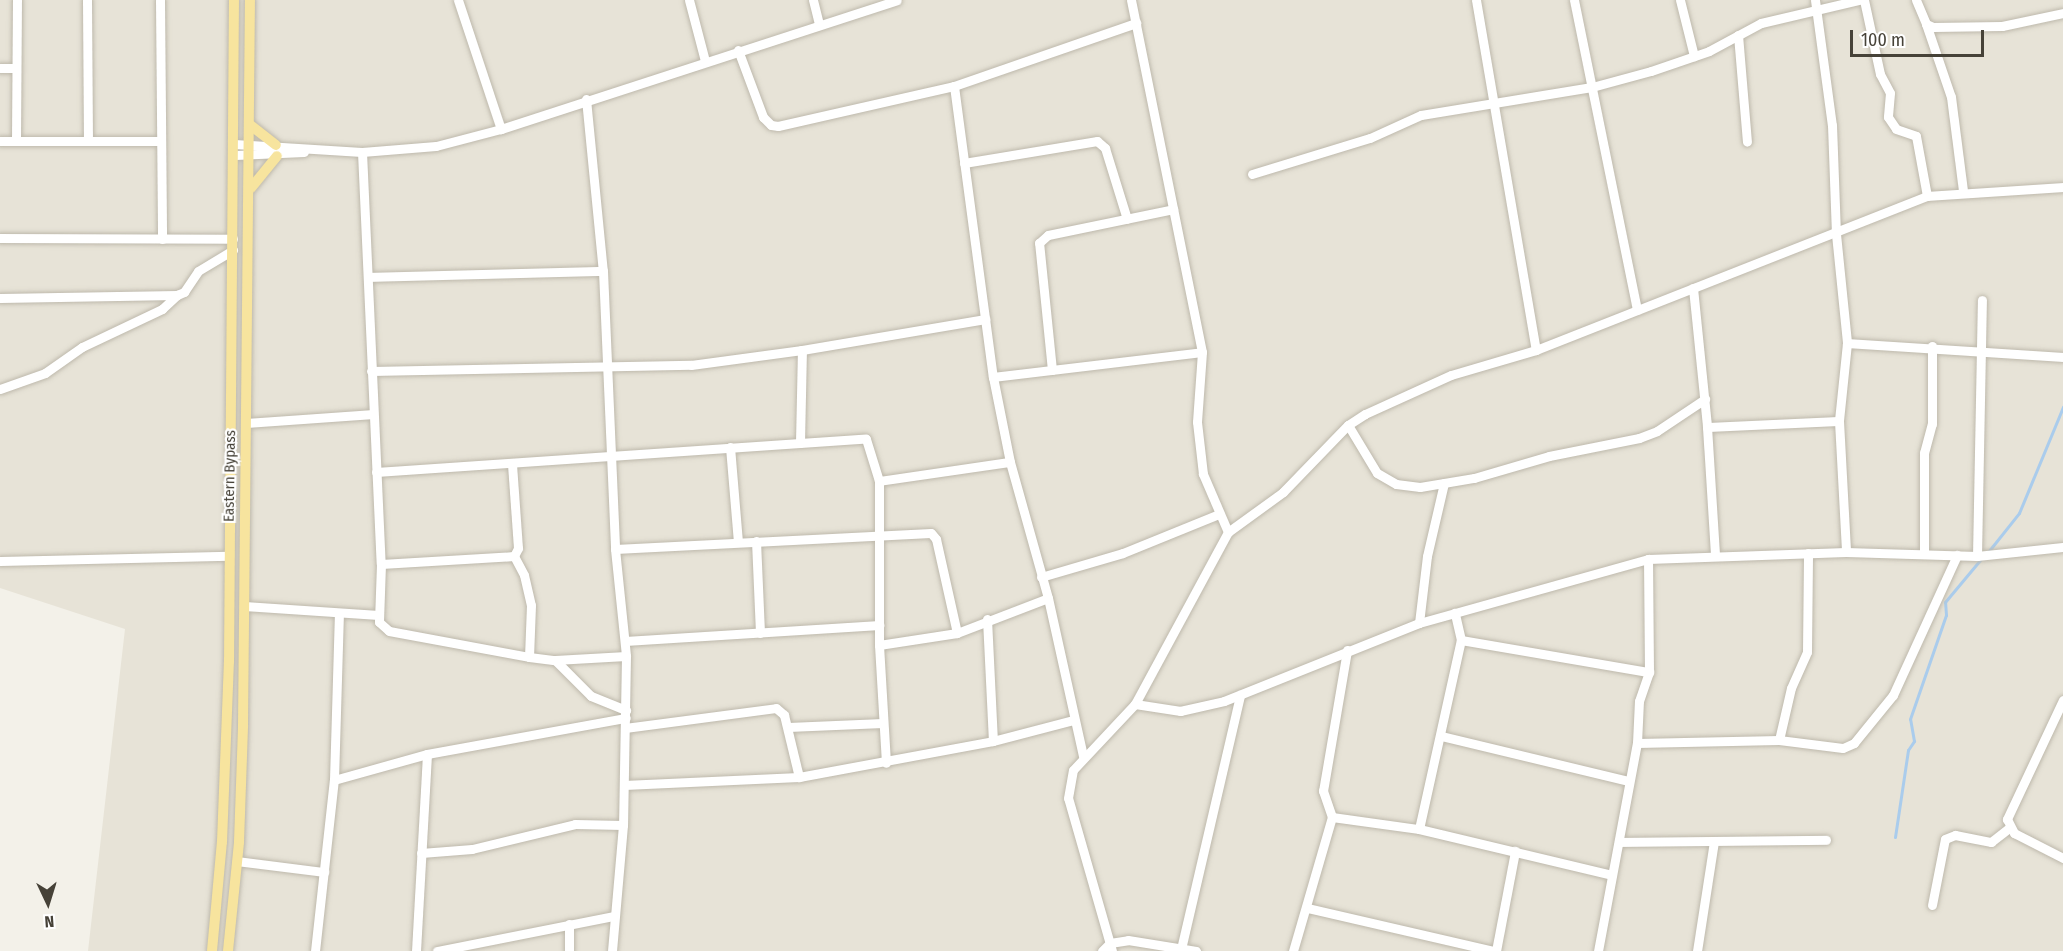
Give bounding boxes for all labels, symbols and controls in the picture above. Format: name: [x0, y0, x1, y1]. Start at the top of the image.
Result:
scale bar: [1853, 18, 1986, 56]
text: 100 m: [1861, 29, 1905, 51]
street label: Eastern Bypass: [220, 430, 240, 522]
north arrow: [18, 873, 78, 933]
text: N: [44, 912, 55, 931]

